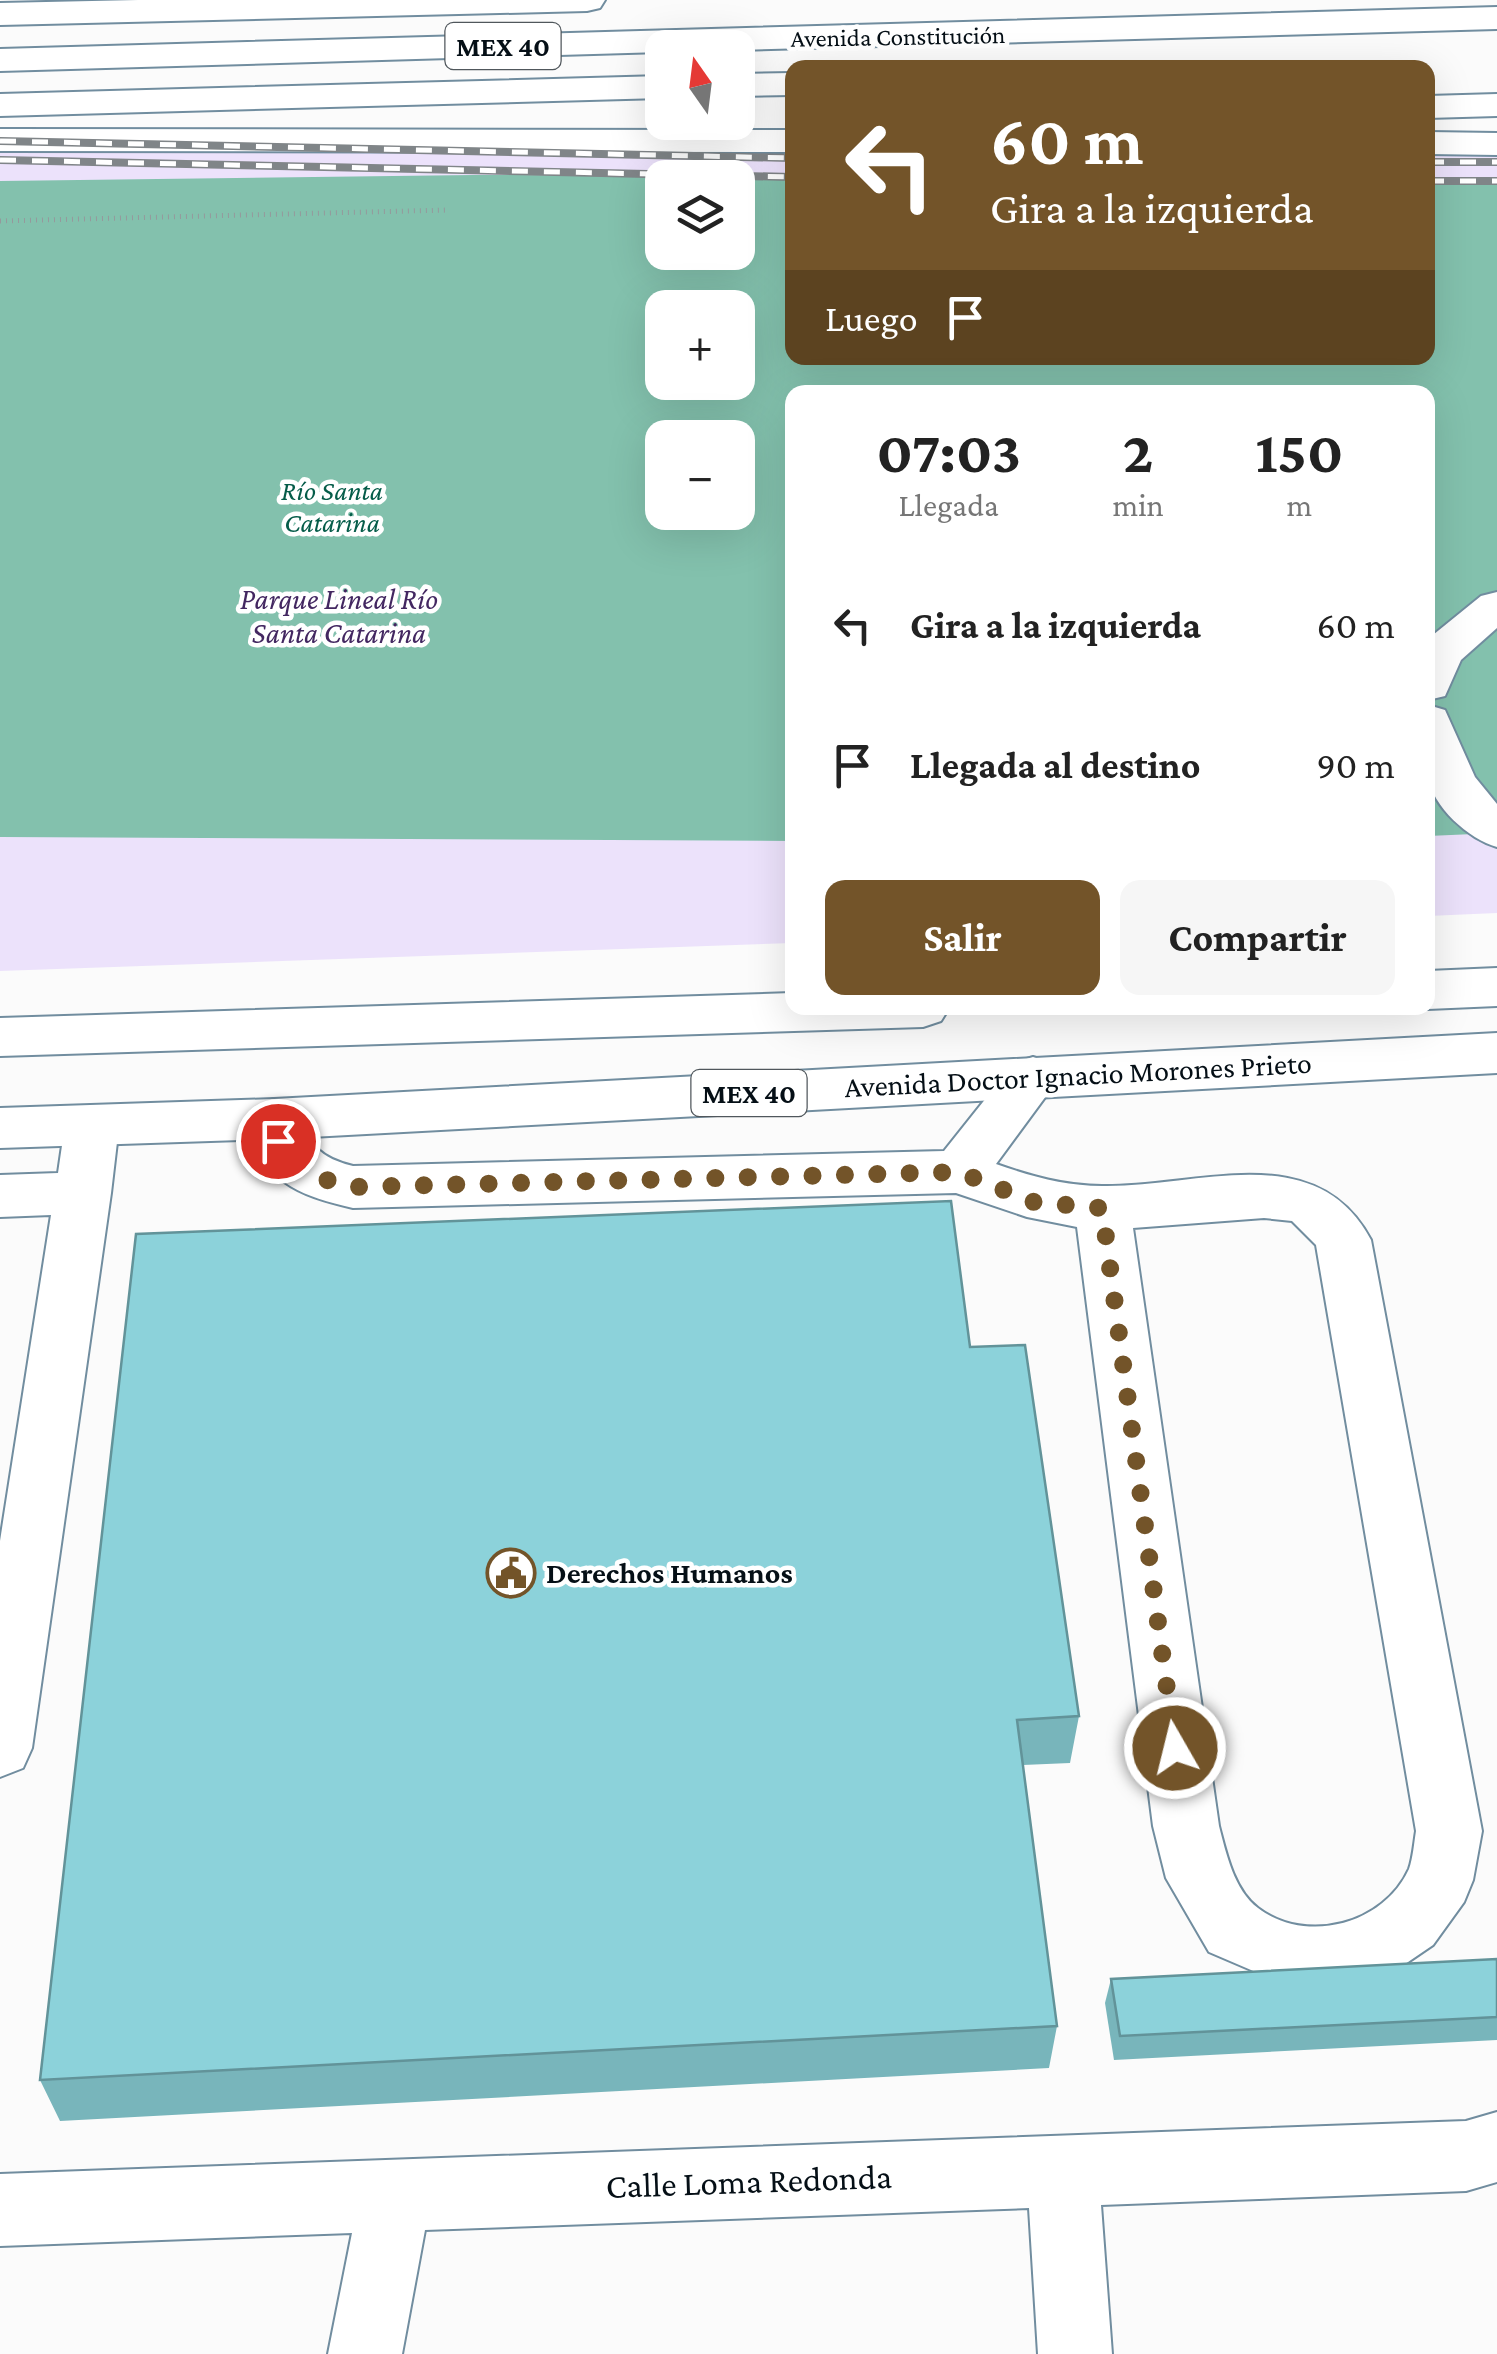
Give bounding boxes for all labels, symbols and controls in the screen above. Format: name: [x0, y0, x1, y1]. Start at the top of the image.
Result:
street label: Avenida Constitución: [790, 21, 1006, 52]
road number: MEX 40: [446, 23, 560, 69]
north arrow: [645, 30, 755, 140]
map controls: [645, 30, 755, 530]
icon: left: [825, 100, 955, 230]
text: 60 m: [990, 101, 1143, 179]
button: layers: [645, 160, 755, 270]
text: Gira a la izquierda: [990, 183, 1314, 233]
button: +: [645, 290, 755, 400]
icon: arrive: [938, 290, 993, 345]
text: Luego: [825, 297, 918, 339]
text: 07:03: [876, 418, 1021, 485]
text: 2: [1123, 418, 1153, 485]
text: 150: [1255, 418, 1343, 485]
button: −: [645, 420, 755, 530]
water label: Río Santa Catarina: [281, 475, 383, 538]
text: Llegada: [899, 487, 999, 523]
text: min: [1112, 487, 1164, 523]
text: m: [1286, 487, 1312, 523]
park label: Parque Lineal Río Santa Catarina: [240, 582, 438, 649]
icon: left: [825, 598, 880, 653]
text: Gira a la izquierda: [910, 604, 1201, 646]
text: 60 m: [1317, 604, 1395, 646]
icon: arrive: [825, 738, 880, 793]
text: Llegada al destino: [910, 744, 1200, 786]
text: 90 m: [1317, 744, 1395, 786]
button: Salir: [825, 880, 1100, 995]
button: Compartir: [1120, 880, 1395, 995]
street label: Avenida Doctor Ignacio Morones Prieto: [844, 1046, 1312, 1104]
road number: MEX 40: [692, 1070, 806, 1116]
pin: [236, 1099, 321, 1184]
icon: arrive: [251, 1114, 306, 1169]
public building icon: Derechos Humanos: [485, 1547, 537, 1599]
place label: Derechos Humanos: [546, 1556, 793, 1589]
position arrow: [1123, 1696, 1227, 1800]
street label: Calle Loma Redonda: [605, 2157, 893, 2206]

